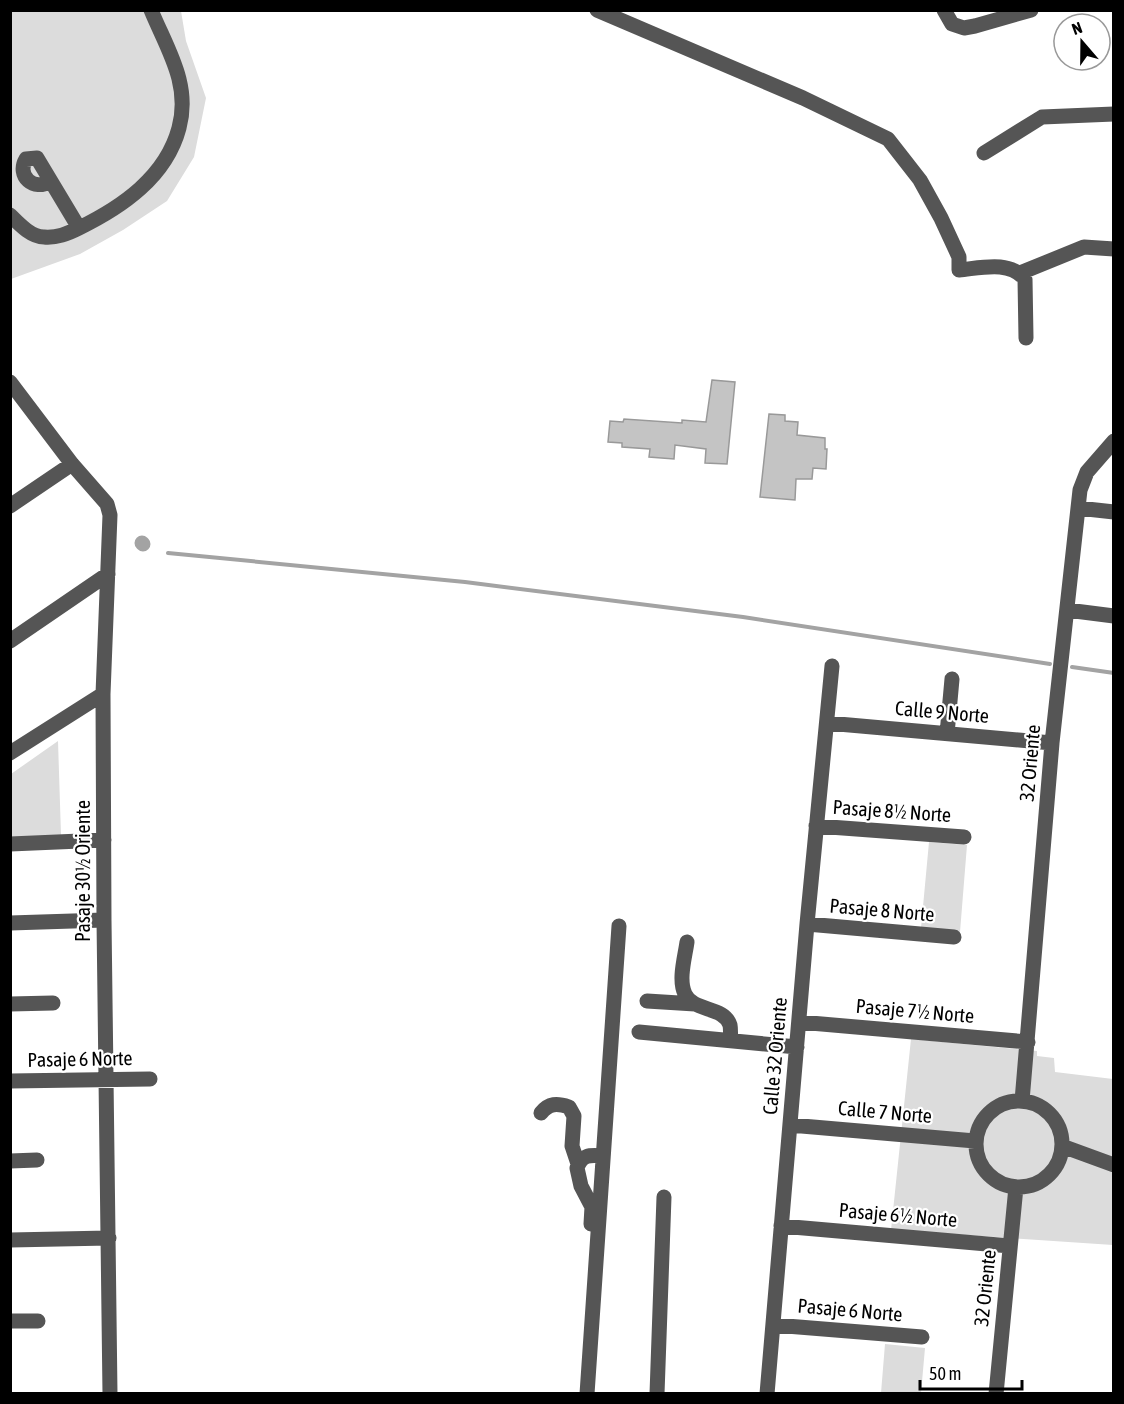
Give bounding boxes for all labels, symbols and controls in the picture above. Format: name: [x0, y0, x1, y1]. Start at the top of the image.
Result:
north arrow: [1052, 12, 1112, 72]
text: N: [1069, 18, 1084, 38]
street label: Calle 9 Norte: [894, 696, 990, 727]
street label: 32 Oriente: [1015, 724, 1044, 802]
street label: Pasaje 8½ Norte: [832, 795, 952, 826]
street label: Pasaje 30½ Oriente: [71, 800, 94, 942]
street label: Pasaje 8 Norte: [829, 893, 935, 926]
street label: Pasaje 7½ Norte: [855, 994, 975, 1027]
street label: Calle 32 Oriente: [758, 996, 791, 1116]
street label: Pasaje 6 Norte: [27, 1046, 133, 1071]
street label: Calle 7 Norte: [837, 1096, 933, 1127]
street label: Pasaje 6½ Norte: [838, 1198, 958, 1231]
street label: 32 Oriente: [969, 1248, 1000, 1328]
street label: Pasaje 6 Norte: [797, 1293, 903, 1326]
scale bar: [920, 1353, 1022, 1391]
text: 50 m: [929, 1363, 961, 1384]

